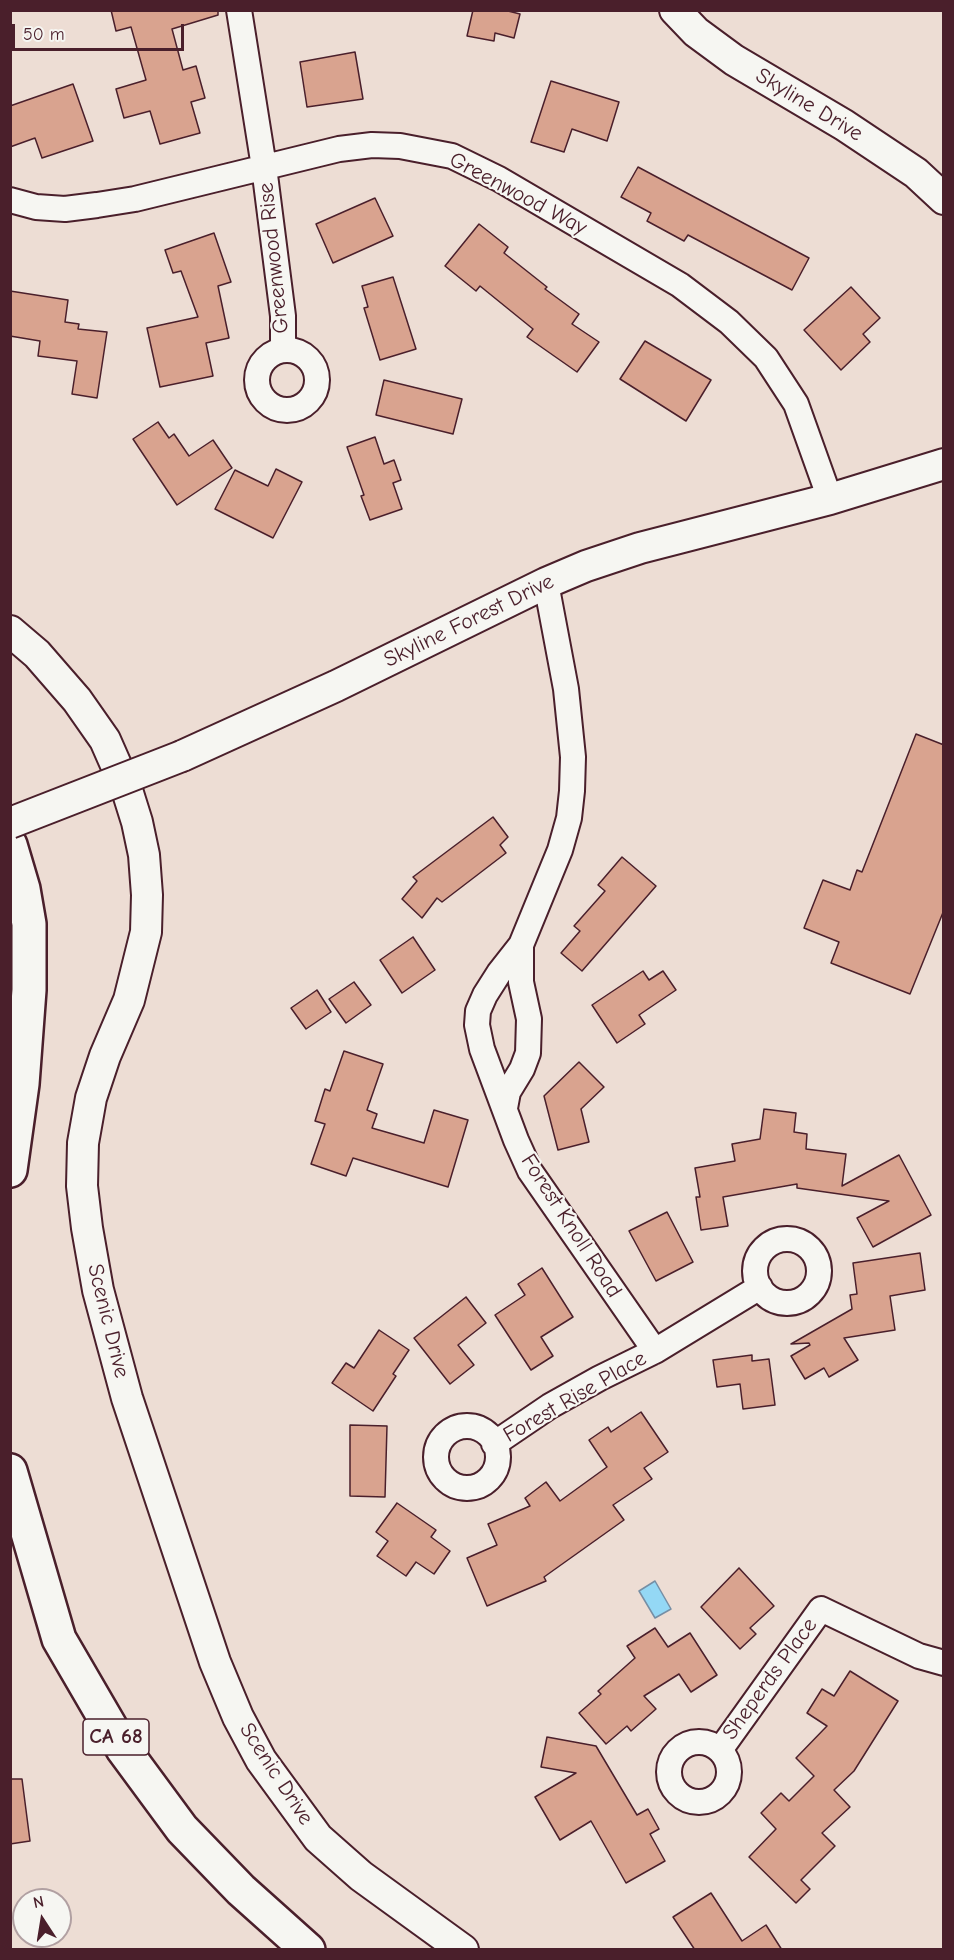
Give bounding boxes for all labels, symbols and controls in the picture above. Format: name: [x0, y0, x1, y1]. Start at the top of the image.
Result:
scale bar: [15, 12, 188, 50]
text: 50 m: [23, 24, 65, 45]
street label: Skyline Drive: [751, 63, 867, 147]
street label: Greenwood Way: [445, 147, 591, 241]
street label: Greenwood Rise: [253, 181, 295, 335]
street label: Skyline Forest Drive: [380, 568, 558, 674]
street label: Forest Knoll Road: [515, 1149, 627, 1303]
street label: Scenic Drive: [81, 1261, 135, 1381]
street label: Forest Rise Place: [499, 1345, 651, 1449]
street label: Sheperds Place: [717, 1613, 823, 1745]
street label: Scenic Drive: [233, 1718, 319, 1830]
road number: CA 68: [83, 1719, 149, 1755]
north arrow: [12, 1888, 72, 1948]
text: N: [32, 1892, 46, 1912]

